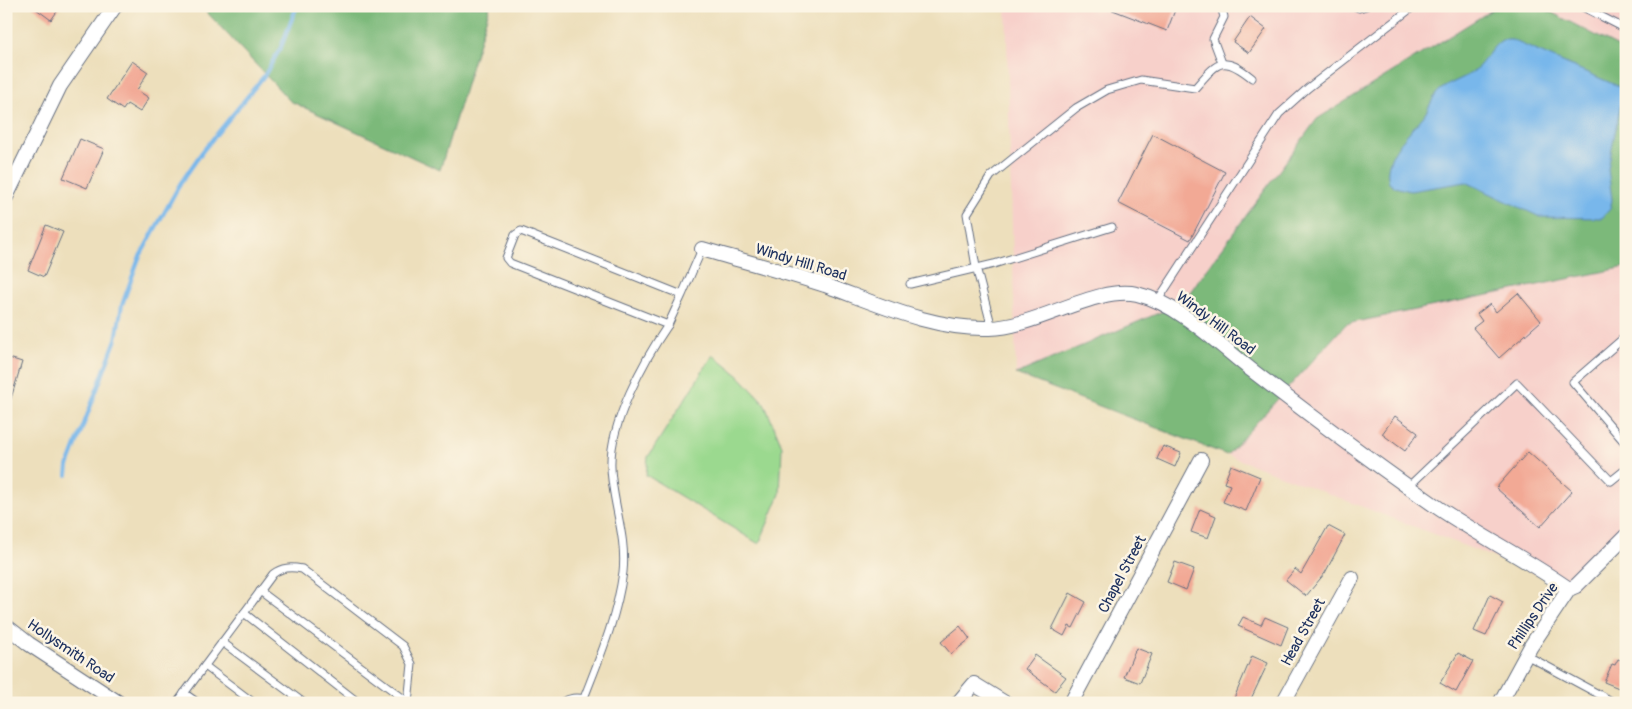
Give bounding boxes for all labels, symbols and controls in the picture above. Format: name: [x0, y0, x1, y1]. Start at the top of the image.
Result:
street label: Windy Hill Road: [753, 240, 849, 285]
street label: Windy Hill Road: [1172, 287, 1259, 359]
street label: Chapel Street: [1094, 531, 1151, 616]
street label: Phillips Drive: [1504, 579, 1563, 654]
street label: Head Street: [1277, 594, 1330, 669]
street label: Hollysmith Road: [23, 615, 118, 688]

